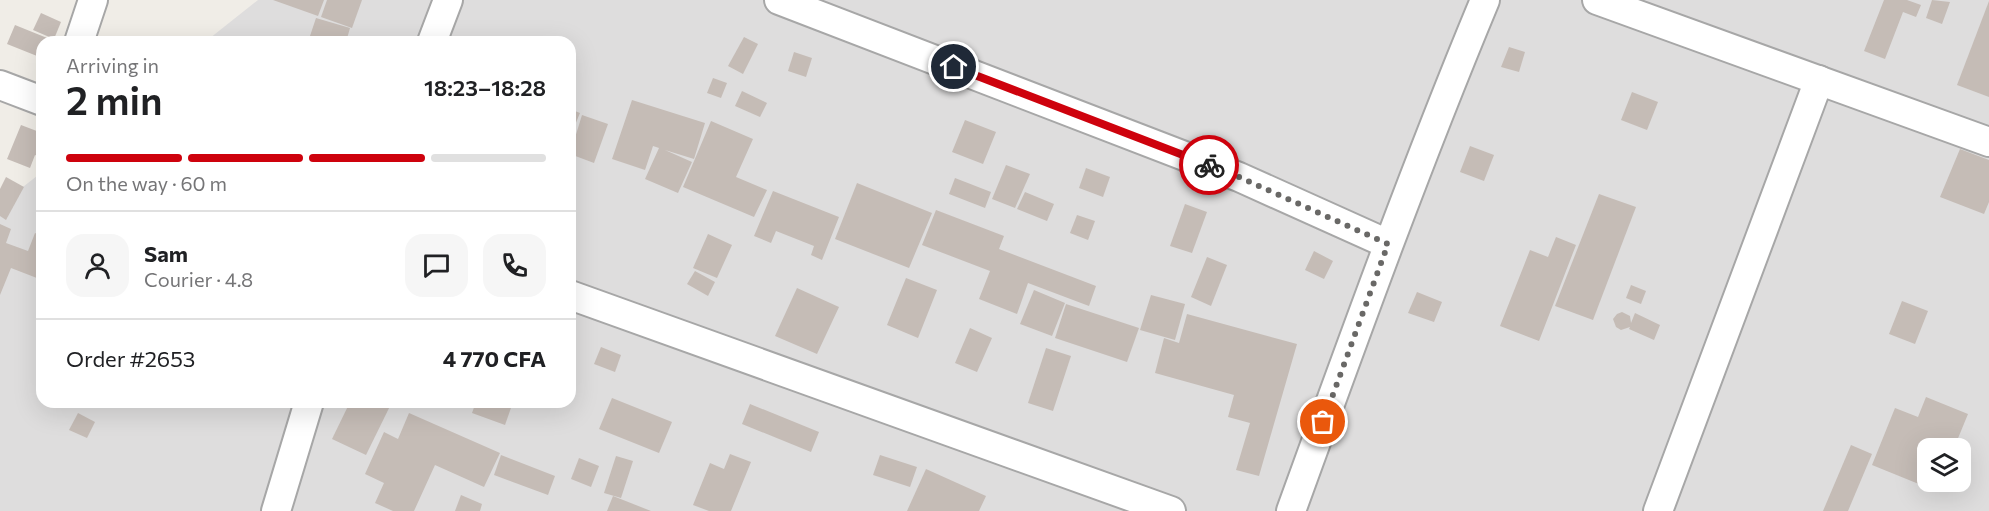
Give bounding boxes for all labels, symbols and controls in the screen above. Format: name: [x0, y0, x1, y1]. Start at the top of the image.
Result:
pin: [928, 41, 979, 92]
icon: home: [937, 50, 970, 83]
text: Arriving in: [66, 53, 159, 77]
text: 18:23–18:28: [424, 74, 546, 101]
text: 2 min: [66, 75, 163, 123]
courier: [1179, 135, 1239, 195]
icon: bike: [1193, 149, 1226, 182]
text: On the way · 60 m: [66, 171, 227, 195]
button: person: [66, 234, 129, 297]
button: chat: [405, 234, 468, 297]
button: phone: [483, 234, 546, 297]
text: Sam: [144, 240, 188, 267]
text: Courier · 4.8: [144, 267, 253, 291]
text: Order #2653: [66, 345, 195, 372]
text: 4 770 CFA: [443, 345, 546, 372]
pin: [1297, 396, 1348, 447]
icon: bag: [1306, 405, 1339, 438]
map controls: [1917, 438, 1971, 492]
button: layers: [1917, 438, 1971, 492]

